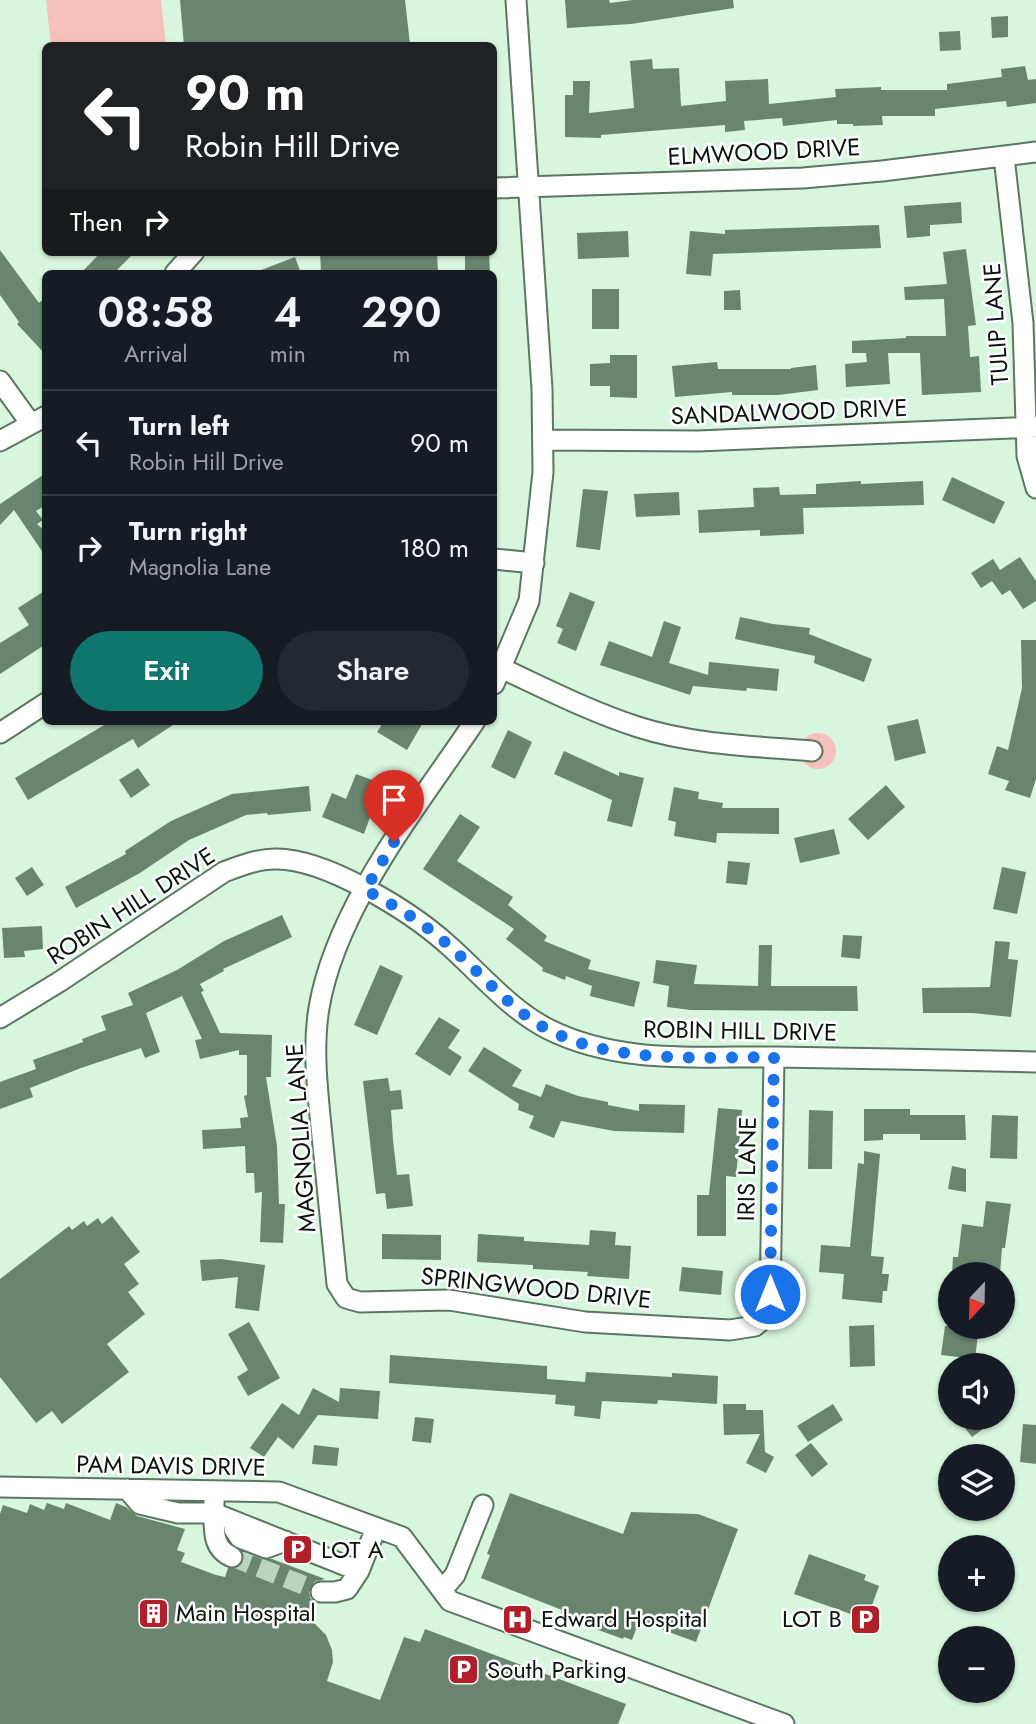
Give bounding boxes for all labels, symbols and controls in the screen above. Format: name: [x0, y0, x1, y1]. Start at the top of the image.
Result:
text: 90 m: [185, 58, 305, 128]
icon: left: [70, 70, 161, 161]
text: Robin Hill Drive: [185, 123, 400, 169]
street label: ELMWOOD DRIVE: [667, 129, 861, 174]
text: Then: [70, 203, 123, 241]
icon: right: [137, 203, 175, 241]
street label: TULIP LANE: [974, 262, 1017, 386]
text: 08:58: [97, 282, 214, 343]
text: 4: [274, 282, 302, 343]
text: 290: [361, 282, 442, 343]
text: Arrival: [124, 337, 188, 371]
text: min: [270, 337, 306, 371]
text: m: [392, 337, 410, 371]
street label: SANDALWOOD DRIVE: [670, 390, 908, 433]
text: Turn left: [129, 407, 229, 445]
icon: left: [70, 424, 108, 462]
text: 90 m: [410, 424, 469, 462]
text: Robin Hill Drive: [129, 445, 284, 479]
text: Turn right: [129, 512, 247, 550]
icon: right: [70, 529, 108, 567]
text: 180 m: [399, 529, 469, 567]
text: Magnolia Lane: [129, 550, 271, 584]
button: Exit: [70, 631, 263, 711]
button: Share: [277, 631, 469, 711]
pin: [364, 770, 424, 842]
icon: arrive: [375, 781, 413, 819]
street label: ROBIN HILL DRIVE: [40, 838, 222, 973]
street label: ROBIN HILL DRIVE: [643, 1011, 837, 1050]
street label: MAGNOLIA LANE: [276, 1042, 325, 1234]
street label: IRIS LANE: [728, 1116, 765, 1222]
position arrow: [733, 1257, 807, 1331]
street label: SPRINGWOOD DRIVE: [419, 1258, 653, 1317]
north arrow: [938, 1262, 1015, 1339]
map controls: [938, 1262, 1015, 1703]
button: sound: [938, 1353, 1015, 1430]
button: layers: [938, 1444, 1015, 1521]
street label: PAM DAVIS DRIVE: [76, 1446, 266, 1485]
place label: LOT A: [321, 1532, 384, 1567]
parking icon: LOT A: [281, 1533, 315, 1567]
button: +: [938, 1535, 1015, 1612]
place label: Main Hospital: [176, 1595, 316, 1630]
building icon: Main Hospital: [136, 1596, 170, 1630]
place label: Edward Hospital: [541, 1601, 708, 1636]
place label: LOT B: [782, 1601, 842, 1636]
hospital icon: Edward Hospital: [501, 1602, 535, 1636]
parking icon: LOT B: [848, 1602, 882, 1636]
button: −: [938, 1626, 1015, 1703]
place label: South Parking: [487, 1652, 627, 1687]
parking icon: South Parking: [447, 1653, 481, 1687]

